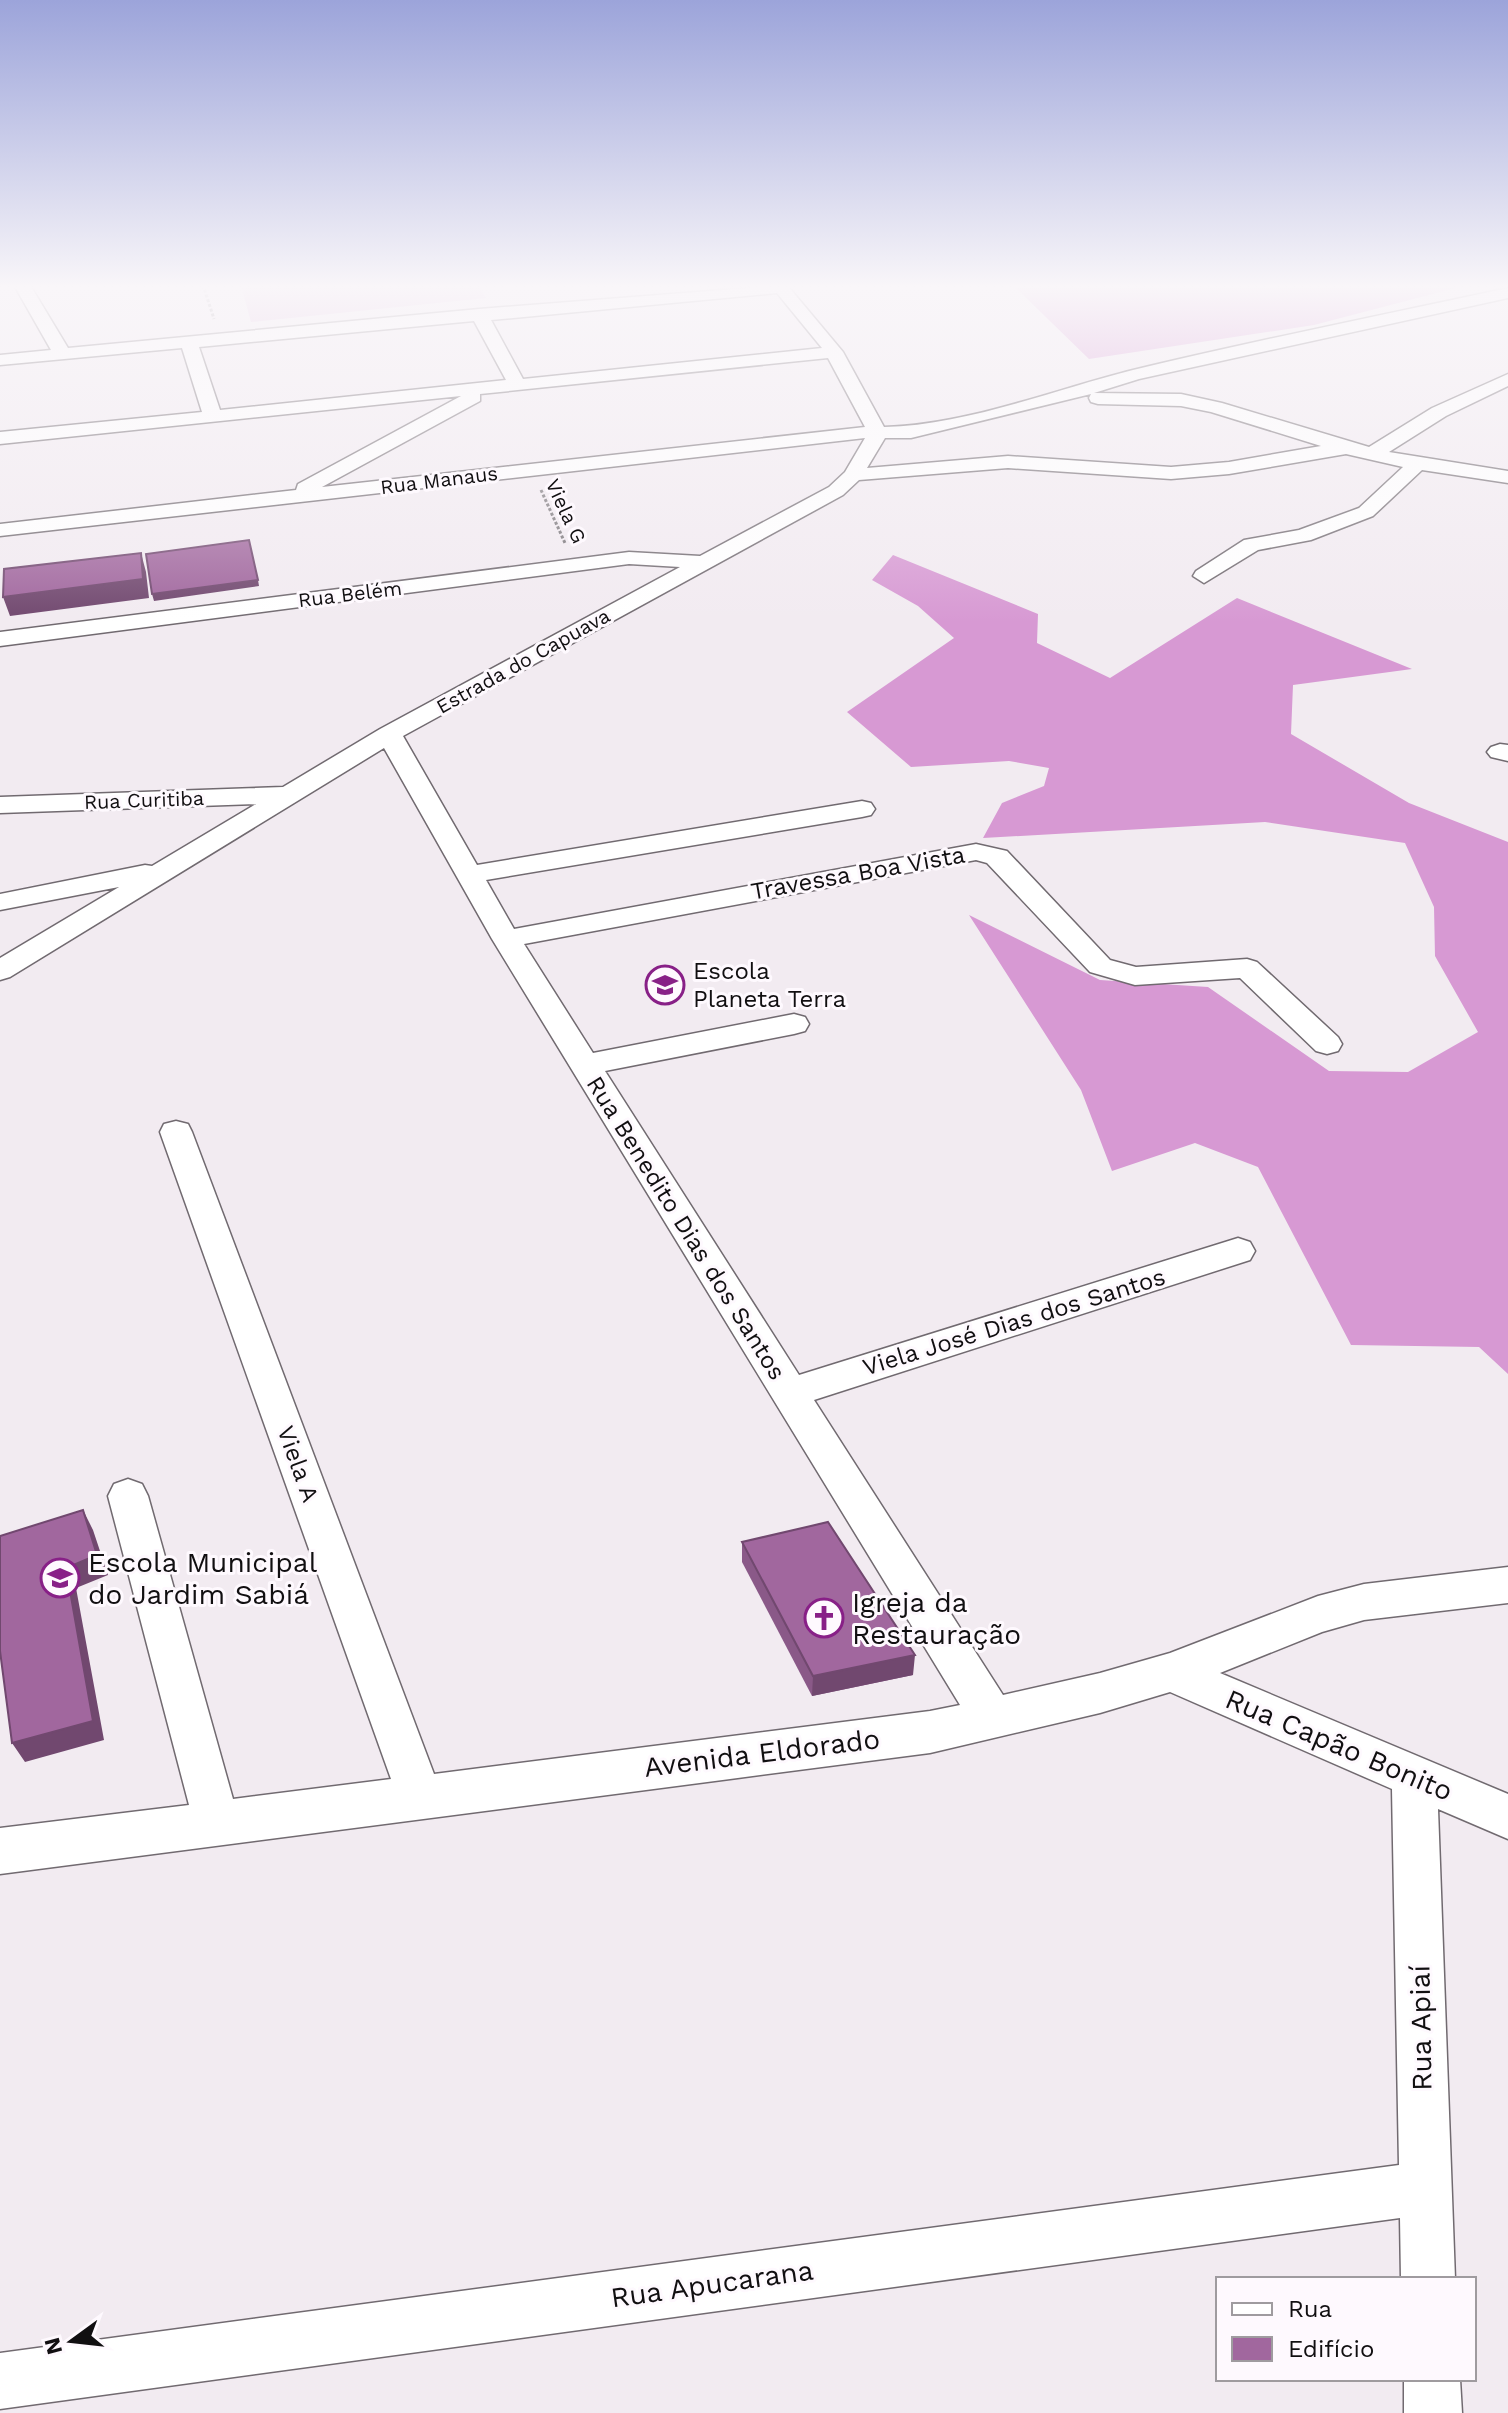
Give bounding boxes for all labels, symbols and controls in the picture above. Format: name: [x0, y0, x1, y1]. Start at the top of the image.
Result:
street label: Rua Manaus: [379, 461, 499, 499]
street label: Viela G: [541, 475, 591, 547]
street label: Rua Belém: [297, 576, 403, 612]
street label: Estrada do Capuava: [432, 603, 614, 719]
street label: Rua Curitiba: [84, 786, 204, 814]
street label: Travessa Boa Vista: [749, 840, 967, 906]
place label: Escola Planeta Terra: [693, 957, 846, 1013]
school or university icon: Escola Planeta Terra: [644, 964, 686, 1006]
street label: Rua Benedito Dias dos Santos: [581, 1071, 791, 1385]
street label: Viela José Dias dos Santos: [859, 1263, 1169, 1381]
street label: Viela A: [271, 1422, 325, 1506]
place label: Escola Municipal do Jardim Sabiá: [88, 1546, 318, 1611]
school or university icon: Escola Municipal do Jardim Sabiá: [39, 1557, 81, 1599]
place label: Igreja da Restauração: [852, 1586, 1021, 1651]
church icon: Igreja da Restauração: [803, 1597, 845, 1639]
street label: Rua Capão Bonito: [1220, 1682, 1458, 1808]
street label: Avenida Eldorado: [642, 1722, 882, 1784]
street label: Rua Apiaí: [1403, 1965, 1439, 2091]
street label: Rua Apucarana: [609, 2253, 816, 2315]
legend: [1216, 2277, 1476, 2381]
text: Rua: [1288, 2295, 1332, 2323]
north arrow: [32, 2301, 112, 2381]
text: N: [39, 2335, 67, 2357]
text: Edifício: [1288, 2335, 1374, 2363]

